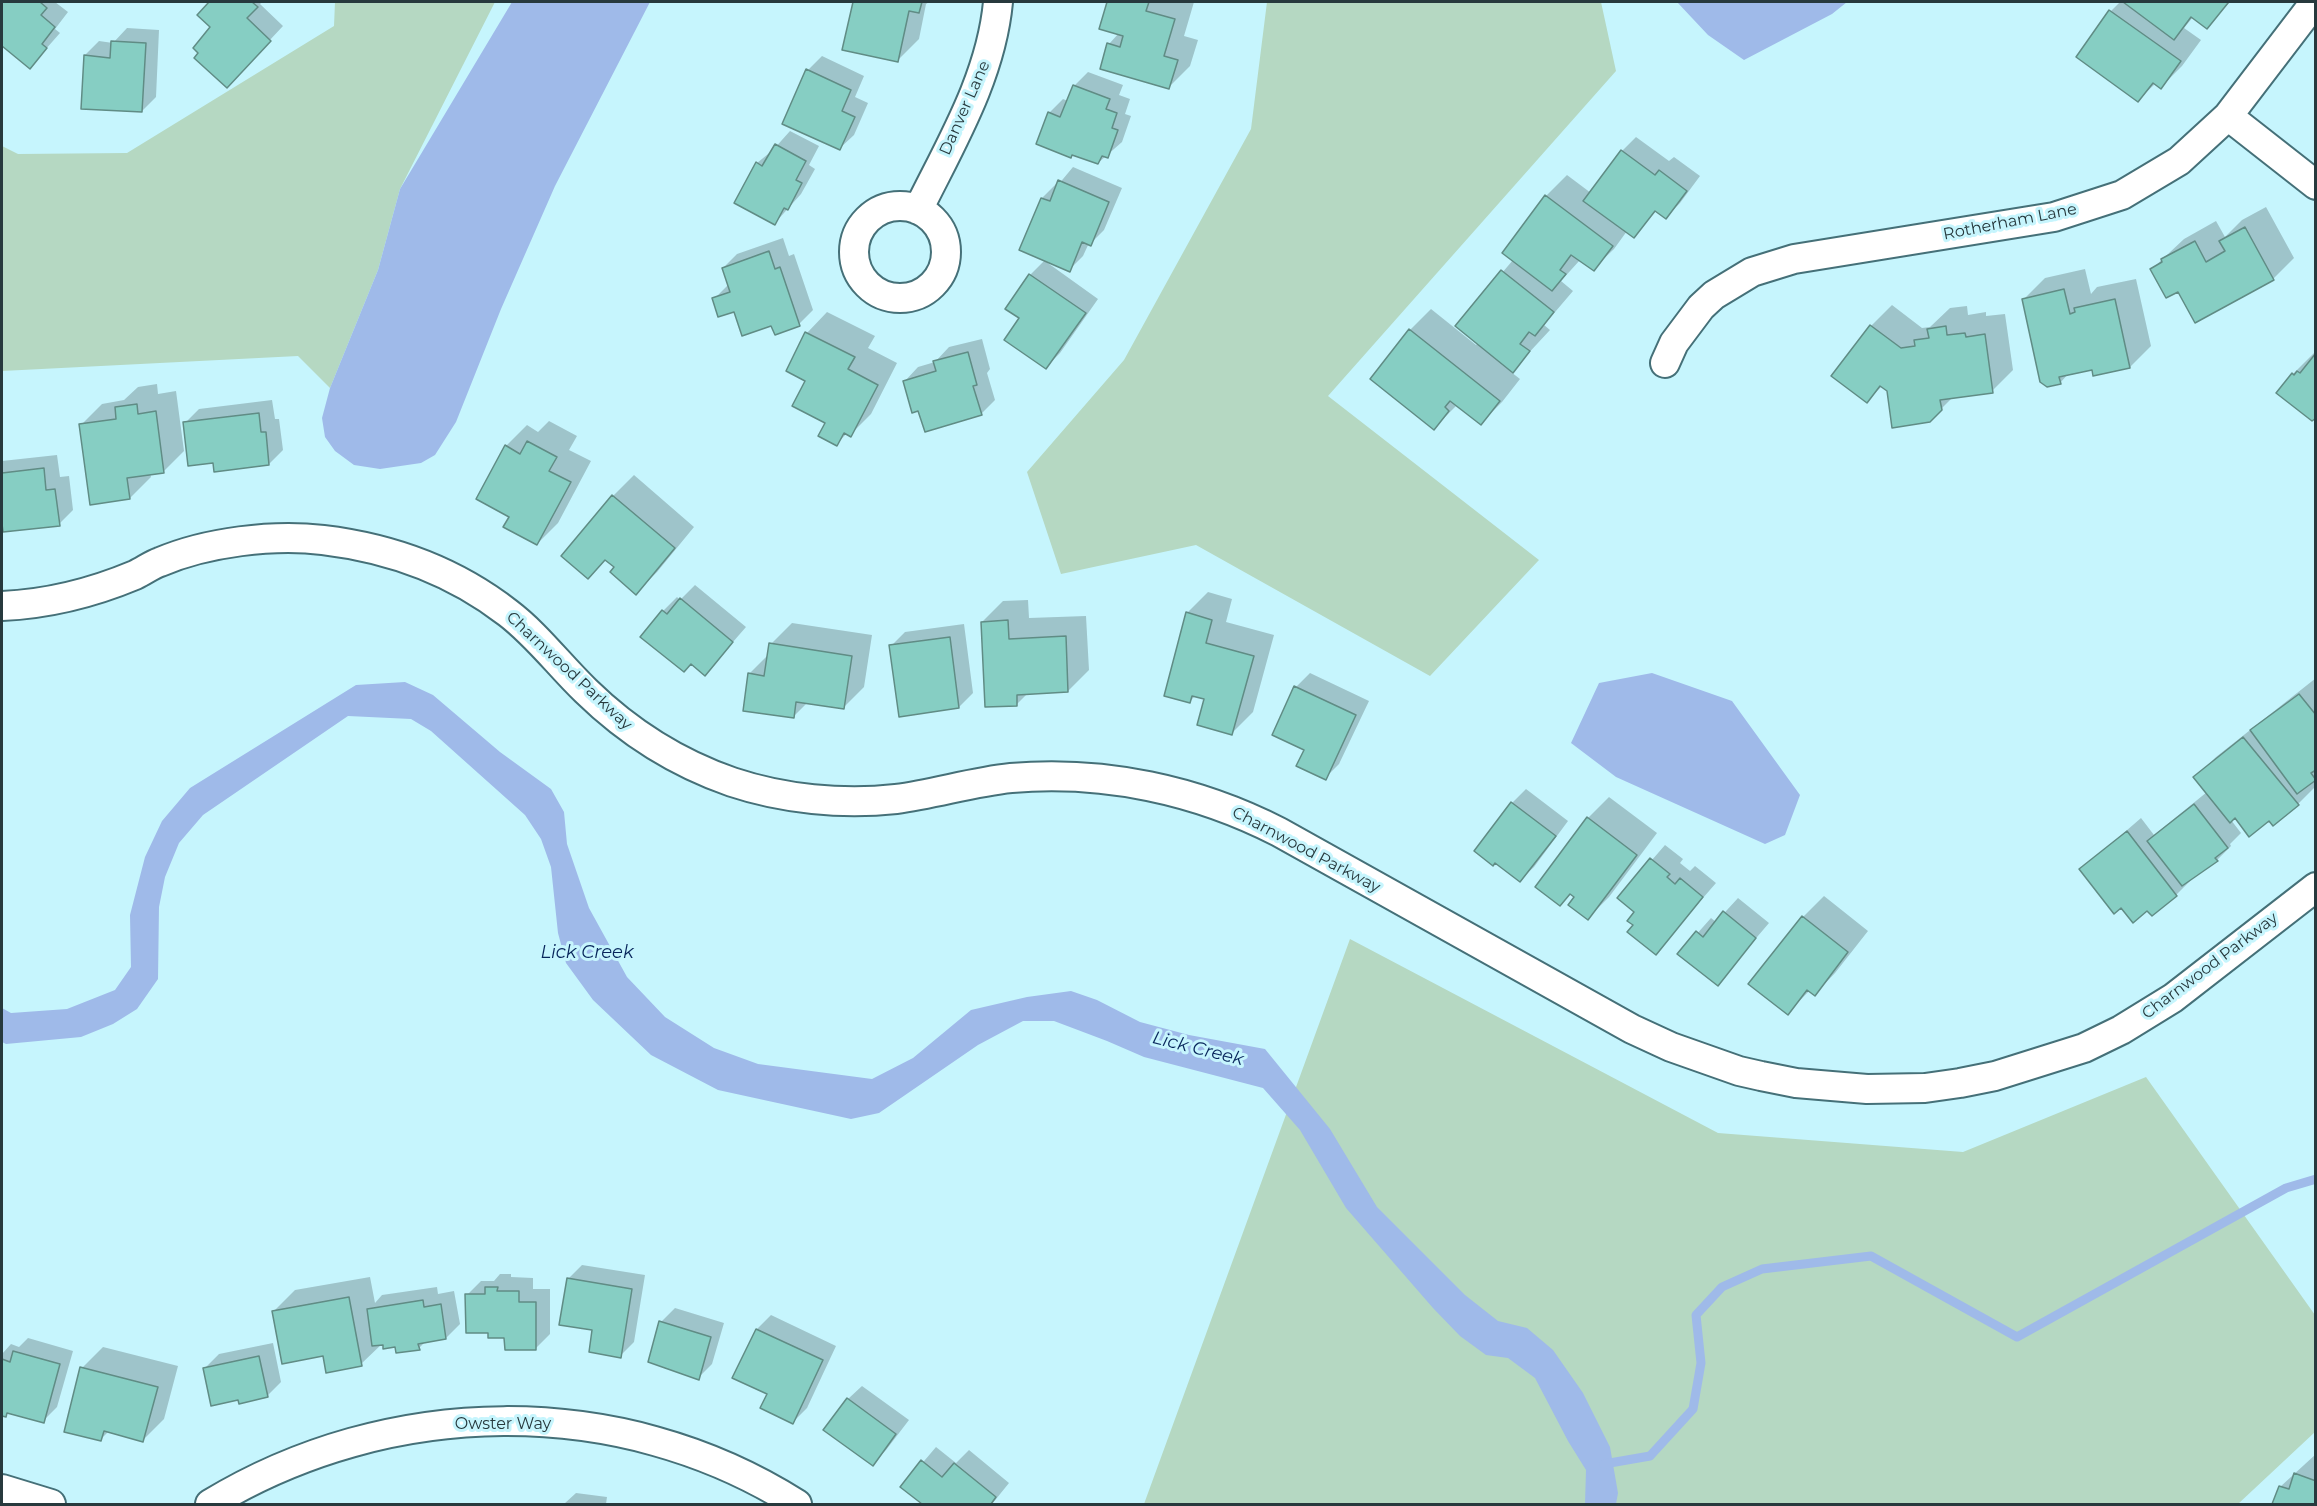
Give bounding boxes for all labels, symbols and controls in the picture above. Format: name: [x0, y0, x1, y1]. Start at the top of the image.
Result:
street label: Danver Lane: [936, 58, 994, 158]
street label: Rotherham Lane: [1942, 200, 2078, 244]
street label: Charnwood Parkway: [502, 608, 636, 734]
street label: Charnwood Parkway: [1229, 803, 1383, 897]
street label: Charnwood Parkway: [2138, 909, 2282, 1023]
water label: Lick Creek: [540, 942, 634, 964]
water label: Lick Creek: [1150, 1027, 1246, 1071]
street label: Owster Way: [455, 1414, 551, 1434]

